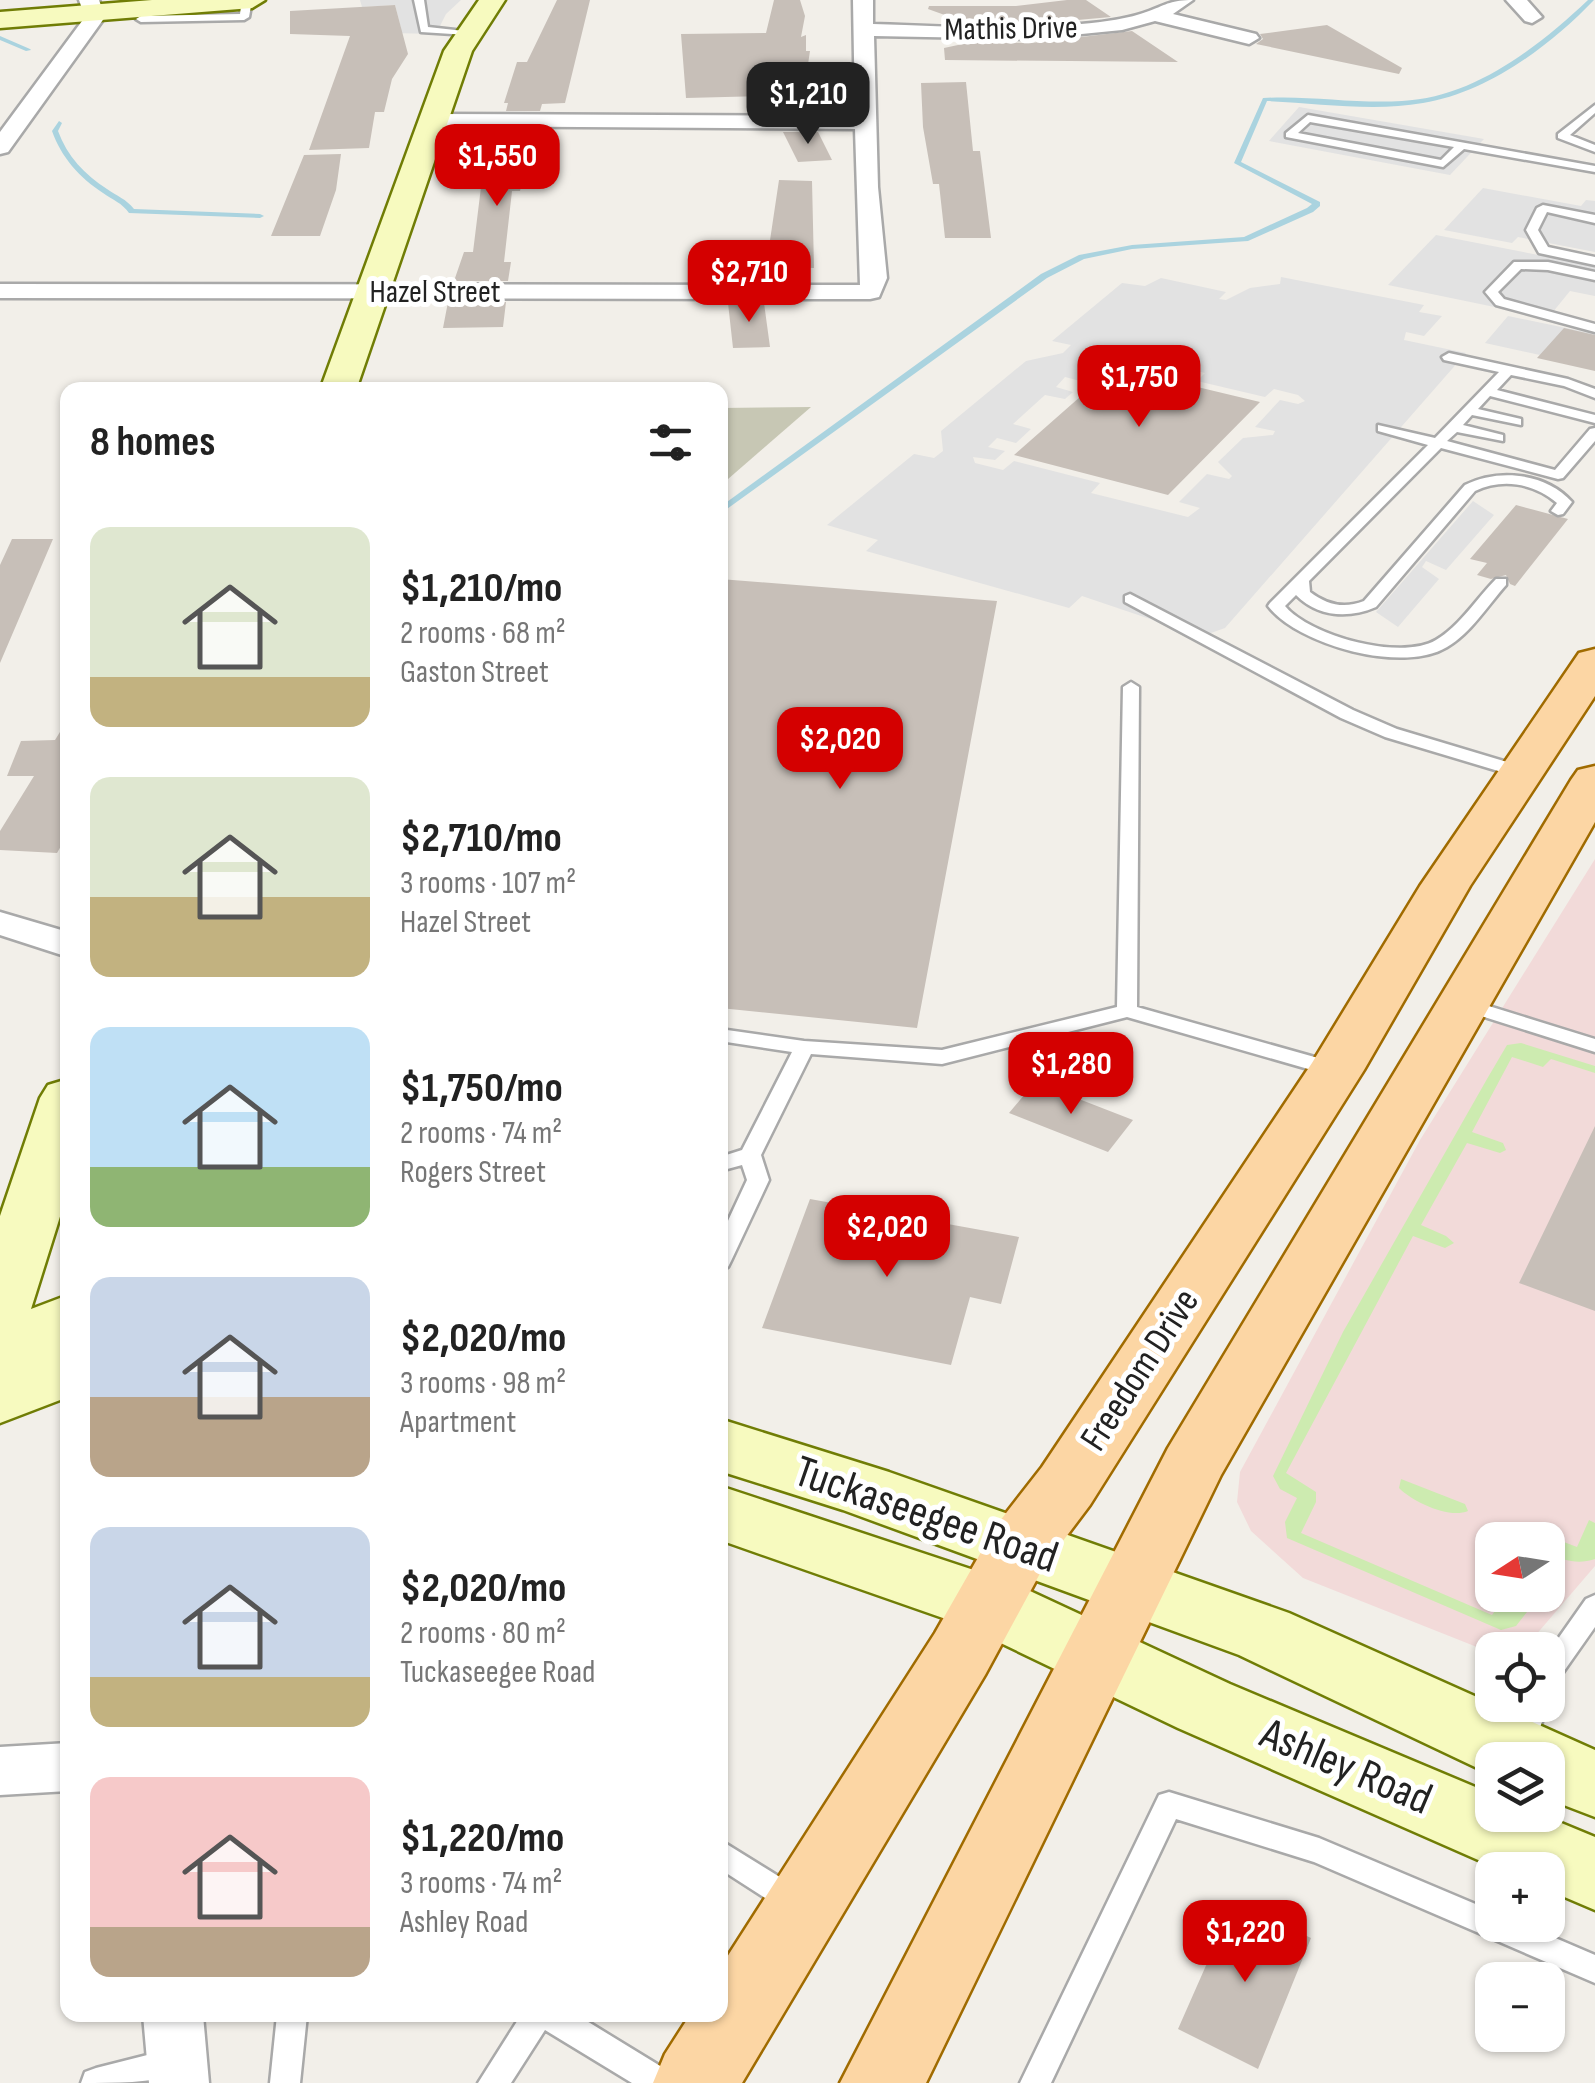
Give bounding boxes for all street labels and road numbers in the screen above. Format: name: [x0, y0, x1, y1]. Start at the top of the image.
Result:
street label: Mathis Drive: [944, 8, 1078, 50]
street label: Hazel Street: [369, 273, 501, 312]
street label: Freedom Drive: [1071, 1281, 1209, 1459]
street label: Tuckaseegee Road: [787, 1444, 1065, 1586]
street label: Ashley Road: [1251, 1706, 1440, 1828]

